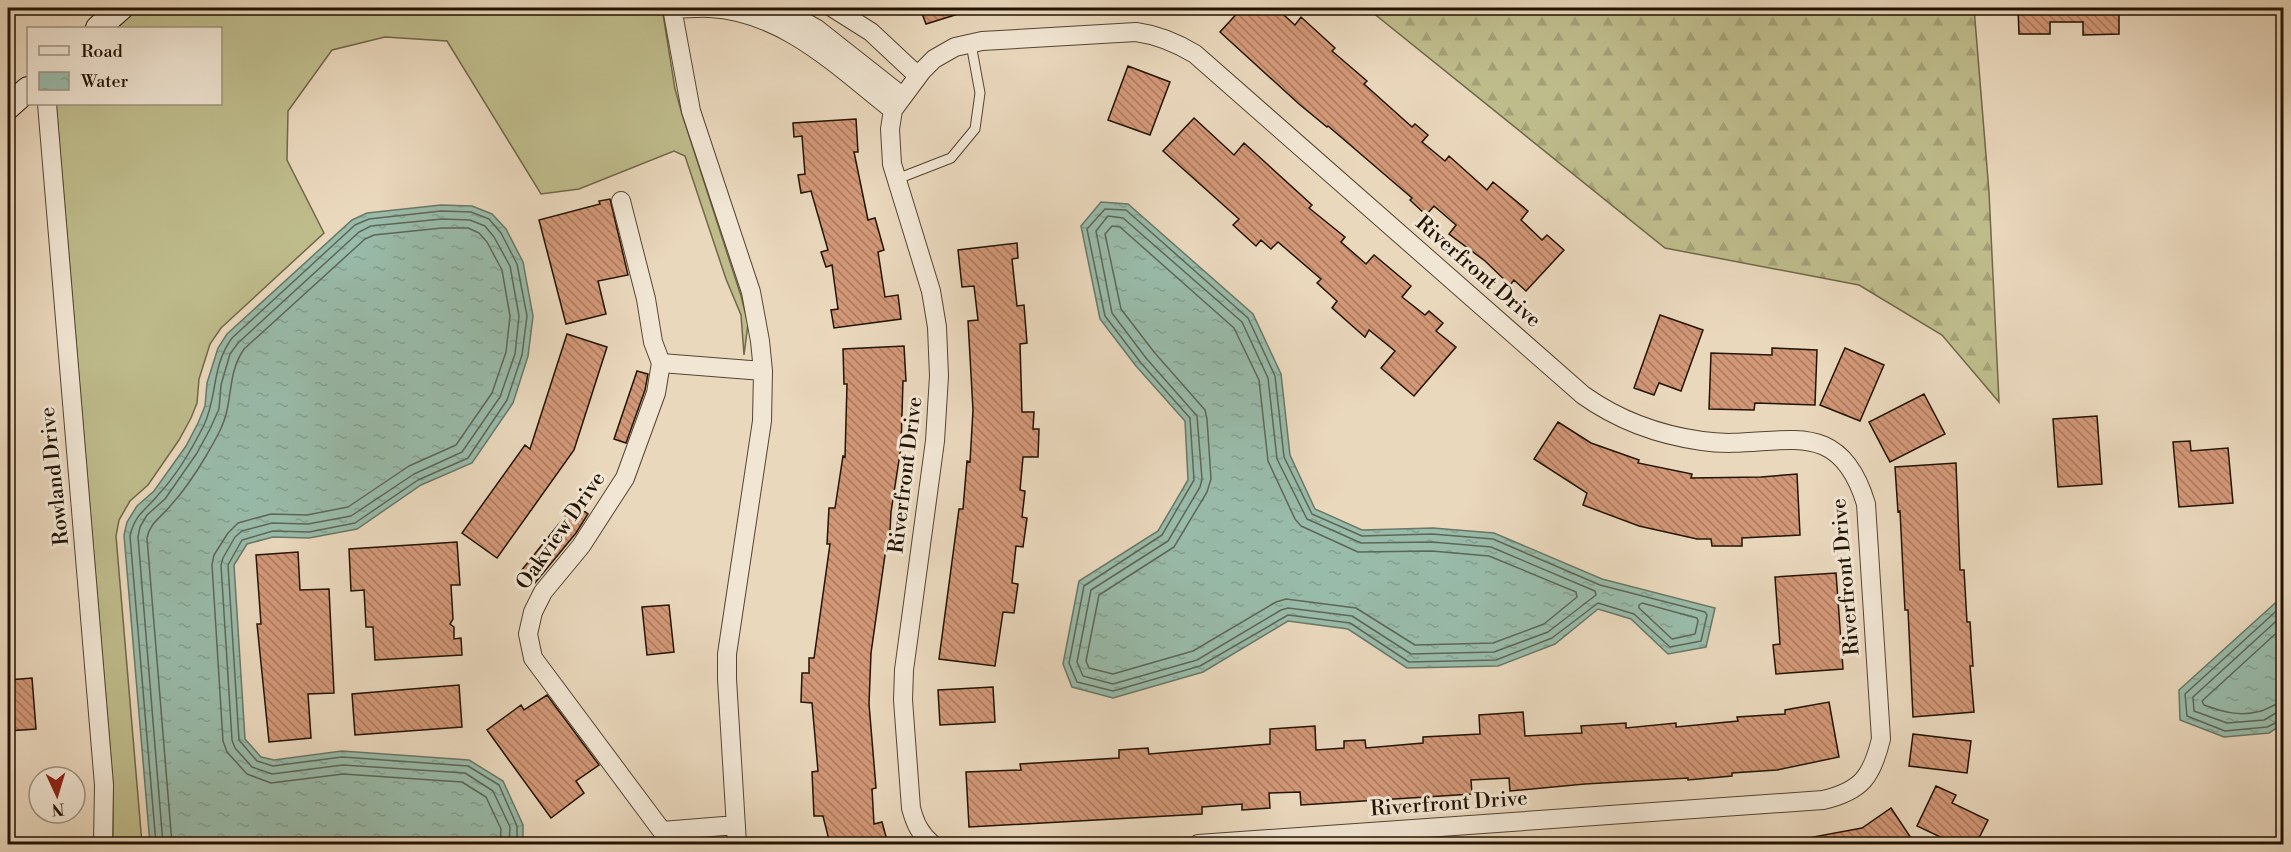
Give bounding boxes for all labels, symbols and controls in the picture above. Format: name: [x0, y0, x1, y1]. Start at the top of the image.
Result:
legend: [27, 27, 222, 105]
text: Road: [81, 40, 124, 63]
text: Water: [80, 70, 129, 93]
street label: Riverfront Drive: [1410, 210, 1546, 334]
street label: Riverfront Drive: [883, 395, 929, 555]
street label: Rowland Drive: [35, 405, 75, 547]
street label: Oakview Drive: [511, 467, 611, 595]
street label: Riverfront Drive: [1826, 497, 1866, 657]
north arrow: [27, 765, 87, 825]
street label: Riverfront Drive: [1369, 786, 1529, 822]
text: N: [51, 799, 65, 819]

